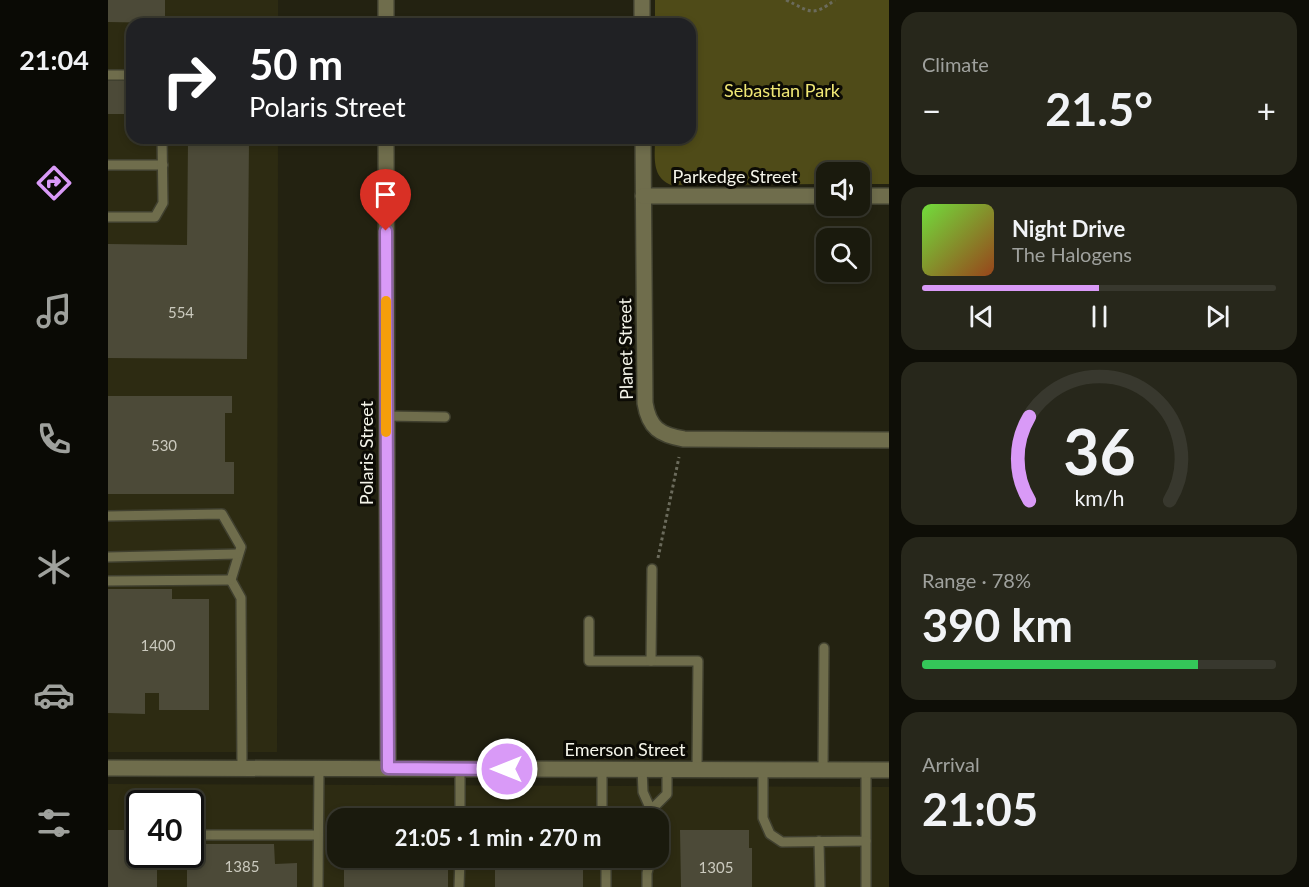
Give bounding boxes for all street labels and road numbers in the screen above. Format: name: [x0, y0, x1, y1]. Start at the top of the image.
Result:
street label: Parkedge Street: [673, 165, 798, 187]
street label: Planet Street: [613, 297, 637, 400]
street label: Polaris Street: [355, 400, 377, 505]
street label: Emerson Street: [565, 738, 686, 760]

